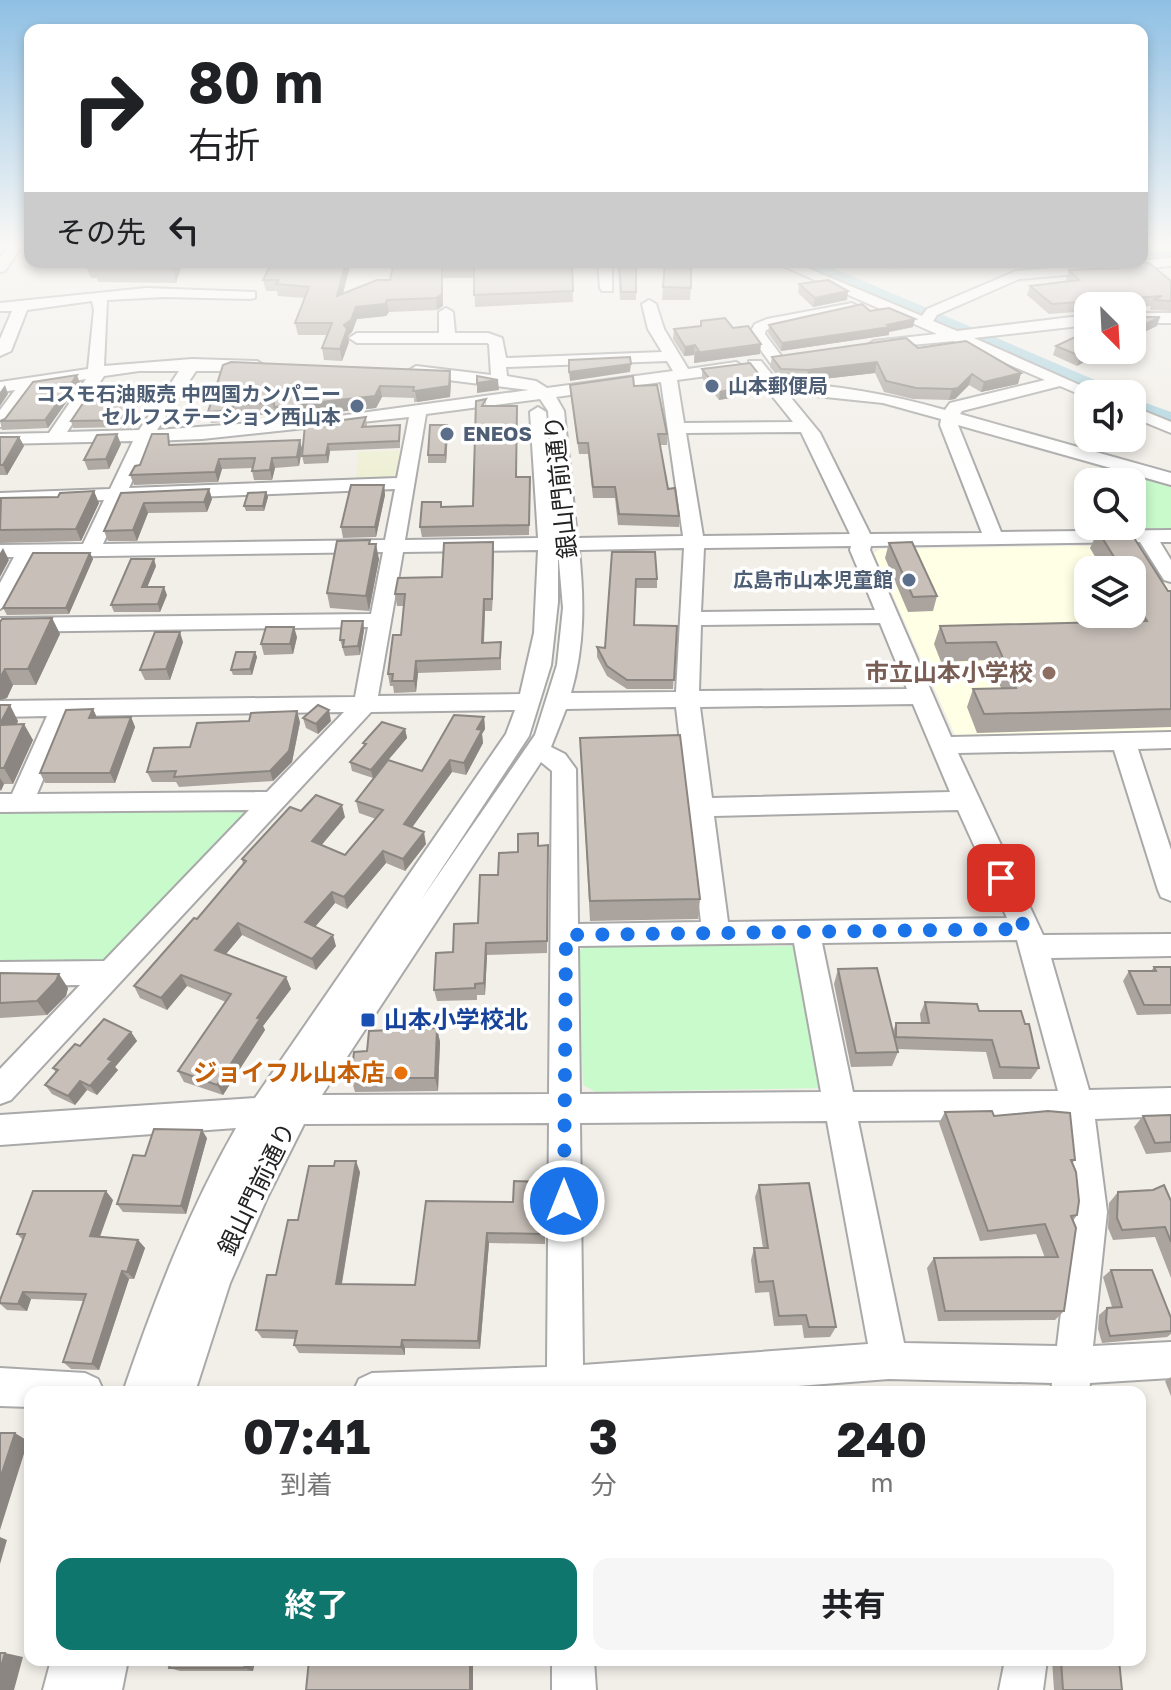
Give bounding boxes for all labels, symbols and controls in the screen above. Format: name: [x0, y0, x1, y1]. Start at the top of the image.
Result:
text: 80 m: [188, 48, 323, 115]
icon: right: [56, 56, 160, 160]
text: 右折: [188, 123, 260, 166]
icon: left: [162, 208, 206, 252]
text: その先: [56, 214, 146, 250]
north arrow: [1074, 292, 1146, 364]
map controls: [1074, 292, 1146, 628]
place label: 山本郵便局: [728, 373, 828, 397]
marker: 山本郵便局: [703, 377, 721, 395]
button: sound: [1074, 380, 1146, 452]
place label: コスモ石油販売 中四国カンパニー セルフステーション西山本: [36, 381, 341, 428]
marker: コスモ石油販売 中四国カンパニー セルフステーション西山本: [348, 397, 366, 415]
street label: 銀山門前通り: [538, 414, 581, 560]
place label: ENEOS: [463, 421, 532, 445]
marker: ENEOS: [438, 425, 456, 443]
button: search: [1074, 468, 1146, 540]
button: layers: [1074, 556, 1146, 628]
place label: 広島市山本児童館: [733, 567, 893, 591]
marker: 広島市山本児童館: [900, 571, 918, 589]
place label: 市立山本小学校: [865, 657, 1033, 686]
marker: 市立山本小学校: [1040, 664, 1058, 682]
pin: [967, 844, 1035, 912]
icon: arrive: [979, 856, 1023, 900]
place label: 山本小学校北: [384, 1004, 528, 1033]
marker: 山本小学校北: [359, 1011, 377, 1029]
place label: ジョイフル山本店: [193, 1057, 385, 1086]
marker: ジョイフル山本店: [392, 1064, 410, 1082]
street label: 銀山門前通り: [211, 1117, 300, 1259]
position arrow: [522, 1159, 606, 1243]
text: 07:41: [243, 1407, 370, 1465]
text: 3: [589, 1407, 618, 1465]
text: 240: [837, 1410, 927, 1468]
text: m: [871, 1467, 894, 1498]
text: 到着: [280, 1469, 332, 1500]
text: 分: [590, 1469, 616, 1500]
button: 終了: [56, 1558, 577, 1650]
button: 共有: [593, 1558, 1114, 1650]

